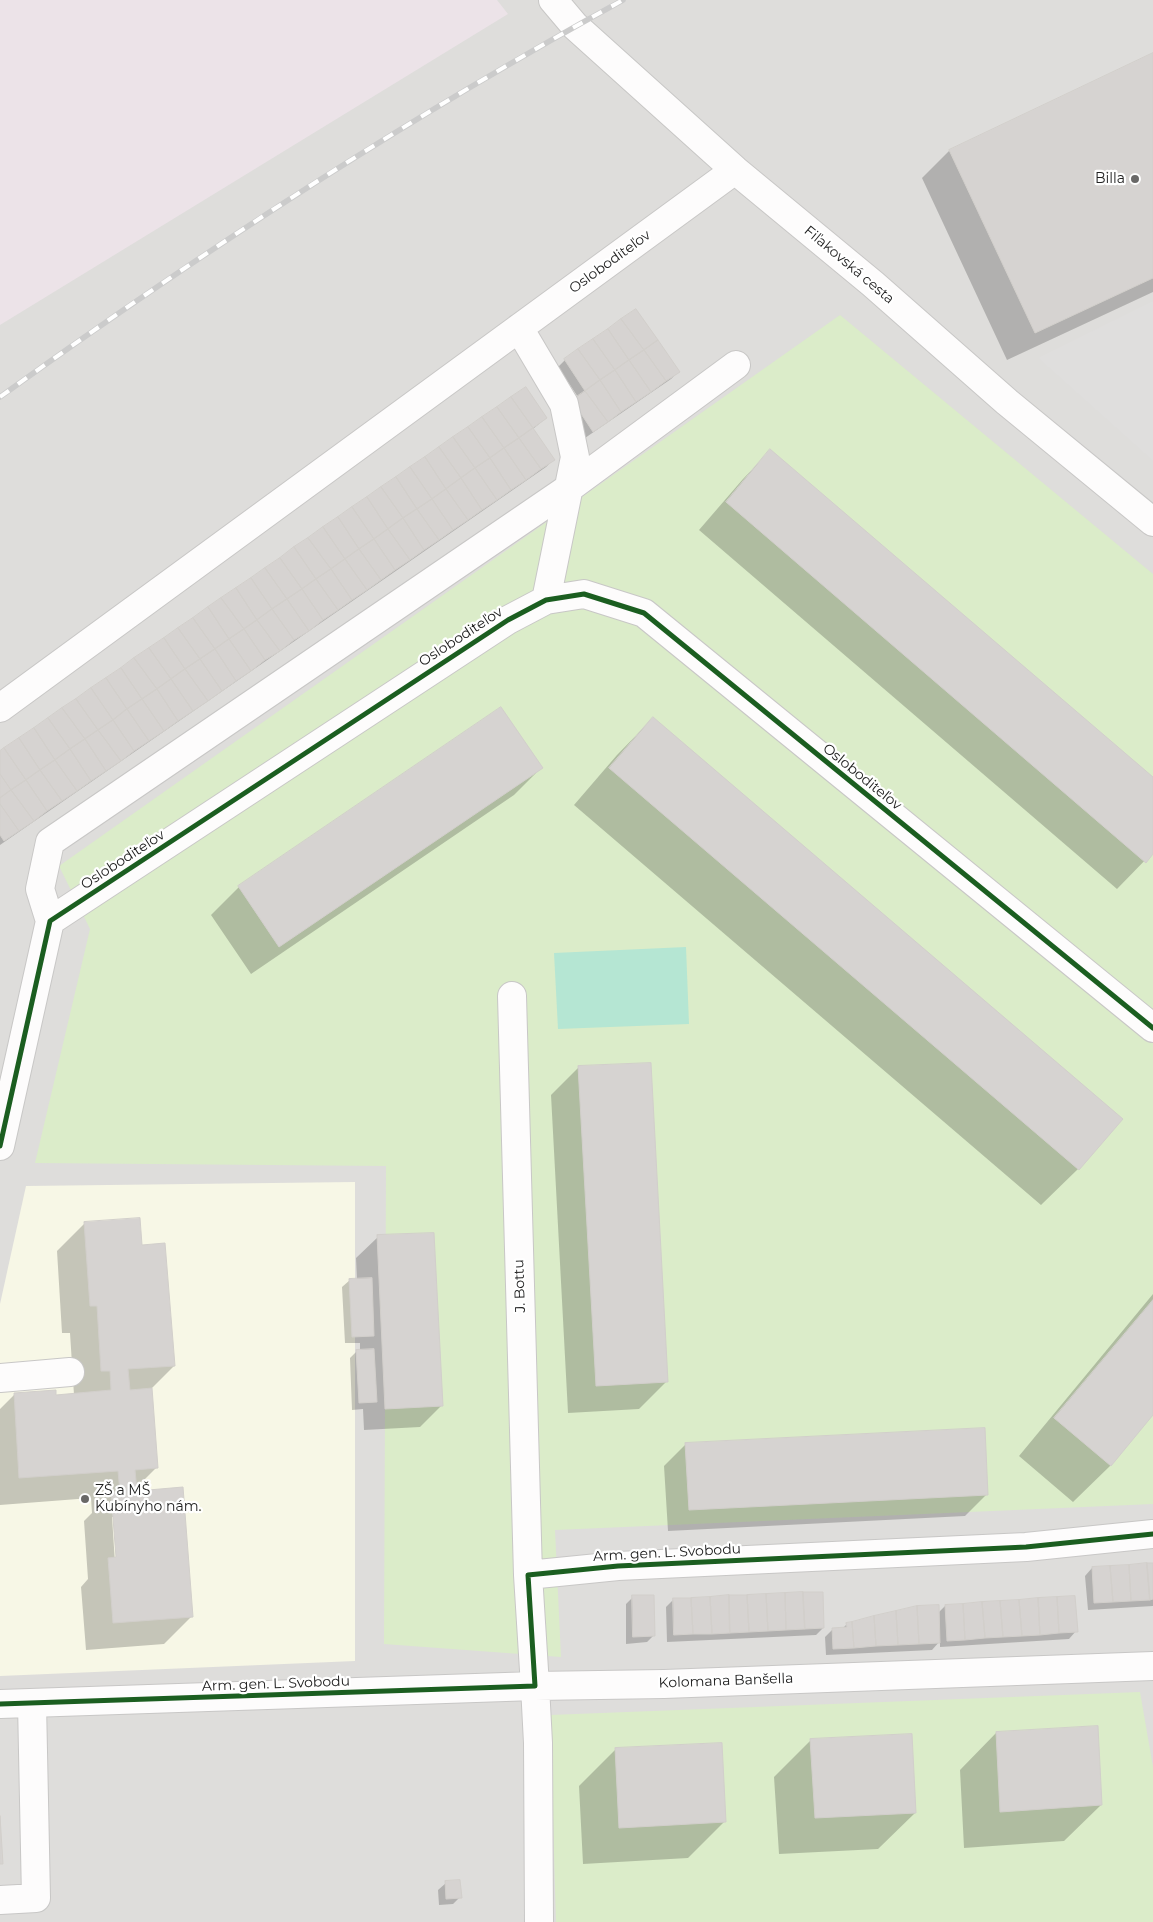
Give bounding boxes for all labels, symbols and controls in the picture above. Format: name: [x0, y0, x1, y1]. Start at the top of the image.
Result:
place label: Billa: [1095, 171, 1125, 187]
marker: Billa: [1129, 173, 1141, 185]
street label: Fiľakovská cesta: [801, 222, 897, 308]
street label: Osloboditeľov: [566, 227, 654, 297]
street label: Osloboditeľov: [416, 604, 506, 670]
street label: Osloboditeľov: [819, 740, 905, 814]
street label: Osloboditeľov: [78, 827, 168, 893]
street label: J. Bottu: [511, 1259, 529, 1313]
place label: ZŠ a MŠ Kubínyho nám.: [95, 1483, 202, 1515]
marker: ZŠ a MŠ Kubínyho nám.: [79, 1493, 91, 1505]
street label: Arm. gen. L. Svobodu: [593, 1541, 741, 1565]
street label: Kolomana Banšella: [658, 1670, 794, 1692]
street label: Arm. gen. L. Svobodu: [202, 1673, 350, 1695]

